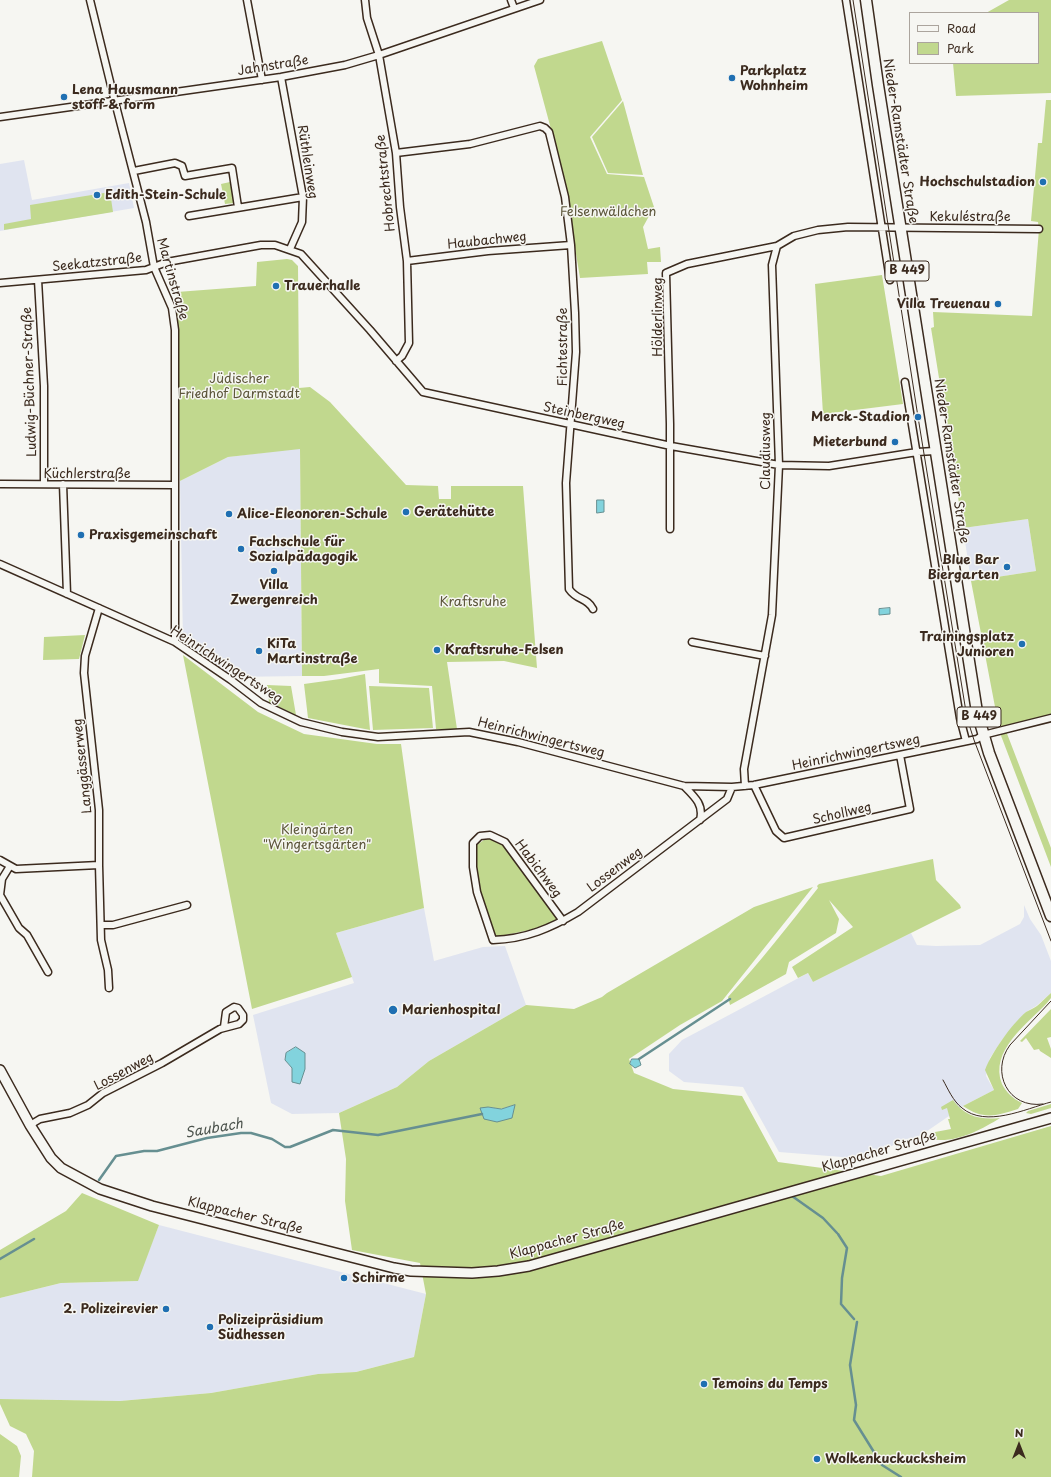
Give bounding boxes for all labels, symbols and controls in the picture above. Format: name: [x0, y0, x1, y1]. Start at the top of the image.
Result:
legend: [909, 12, 1039, 64]
text: Road: [947, 19, 976, 37]
text: Park: [947, 39, 974, 57]
street label: Jahnstraße: [236, 53, 310, 79]
street label: Nieder-Ramstädter Straße: [879, 57, 921, 225]
place label: Parkplatz Wohnheim: [740, 63, 808, 94]
marker: Parkplatz Wohnheim: [727, 73, 737, 83]
place label: Lena Hausmann stoff & form: [72, 82, 178, 113]
marker: Lena Hausmann stoff & form: [59, 92, 69, 102]
street label: Rüthleinweg: [293, 124, 321, 200]
street label: Hobrechtstraße: [373, 134, 399, 232]
place label: Hochschulstadion: [919, 174, 1035, 190]
marker: Hochschulstadion: [1038, 177, 1048, 187]
place label: Edith-Stein-Schule: [105, 187, 226, 203]
marker: Edith-Stein-Schule: [92, 190, 102, 200]
park label: Felsenwäldchen: [560, 204, 656, 220]
street label: Kekuléstraße: [929, 209, 1011, 225]
street label: Haubachweg: [446, 229, 528, 253]
street label: Martinstraße: [153, 236, 191, 322]
street label: Seekatzstraße: [51, 251, 143, 275]
road number: B 449: [885, 261, 929, 281]
street label: Hölderlinweg: [650, 277, 666, 357]
place label: Trauerhalle: [284, 278, 360, 294]
marker: Trauerhalle: [271, 281, 281, 291]
place label: Villa Treuenau: [897, 296, 990, 312]
marker: Villa Treuenau: [993, 299, 1003, 309]
street label: Ludwig-Büchner-Straße: [20, 307, 40, 457]
street label: Fichtestraße: [555, 308, 571, 386]
park label: Jüdischer Friedhof Darmstadt: [178, 371, 300, 402]
street label: Nieder-Ramstädter Straße: [930, 377, 972, 545]
street label: Steinbergweg: [542, 400, 626, 432]
place label: Merck-Stadion: [811, 409, 910, 425]
street label: Claudiusweg: [758, 412, 774, 490]
marker: Merck-Stadion: [913, 412, 923, 422]
place label: Mieterbund: [813, 434, 887, 450]
marker: Mieterbund: [890, 437, 900, 447]
street label: Küchlerstraße: [43, 466, 131, 482]
place label: Gerätehütte: [414, 504, 494, 520]
place label: Alice-Eleonoren-Schule: [237, 506, 387, 522]
marker: Gerätehütte: [401, 507, 411, 517]
marker: Alice-Eleonoren-Schule: [224, 509, 234, 519]
place label: Praxisgemeinschaft: [89, 527, 217, 543]
marker: Praxisgemeinschaft: [76, 530, 86, 540]
place label: Fachschule für Sozialpädagogik: [249, 534, 358, 565]
marker: Fachschule für Sozialpädagogik: [236, 544, 246, 554]
place label: Blue Bar Biergarten: [928, 552, 999, 583]
marker: Blue Bar Biergarten: [1002, 562, 1012, 572]
marker: Villa Zwergenreich: [269, 566, 279, 576]
place label: Villa Zwergenreich: [230, 577, 318, 608]
park label: Kraftsruhe: [439, 594, 507, 610]
street label: Heinrichwingertsweg: [167, 623, 285, 707]
place label: Trainingsplatz Junioren: [919, 629, 1014, 660]
place label: KiTa Martinstraße: [267, 636, 358, 667]
marker: Trainingsplatz Junioren: [1017, 639, 1027, 649]
place label: Kraftsruhe-Felsen: [445, 642, 564, 658]
marker: Kraftsruhe-Felsen: [432, 645, 442, 655]
marker: KiTa Martinstraße: [254, 646, 264, 656]
road number: B 449: [957, 707, 1001, 727]
street label: Heinrichwingertsweg: [476, 715, 606, 761]
street label: Langgässerweg: [70, 718, 96, 814]
street label: Heinrichwingertsweg: [791, 732, 921, 774]
street label: Schollweg: [811, 800, 873, 828]
park label: Kleingärten "Wingertsgärten": [263, 822, 371, 853]
street label: Habichweg: [511, 837, 565, 901]
street label: Lossenweg: [584, 844, 646, 896]
place label: Marienhospital: [402, 1002, 501, 1018]
marker: Marienhospital: [387, 1004, 399, 1016]
street label: Lossenweg: [92, 1050, 156, 1094]
water label: Saubach: [184, 1116, 244, 1142]
street label: Klappacher Straße: [820, 1128, 938, 1176]
street label: Klappacher Straße: [186, 1194, 304, 1238]
street label: Klappacher Straße: [508, 1217, 626, 1263]
place label: Schirme: [352, 1270, 405, 1286]
marker: Schirme: [339, 1273, 349, 1283]
place label: 2. Polizeirevier: [63, 1301, 158, 1317]
marker: 2. Polizeirevier: [161, 1304, 171, 1314]
place label: Polizeipräsidium Südhessen: [218, 1312, 323, 1343]
marker: Polizeipräsidium Südhessen: [205, 1322, 215, 1332]
place label: Temoins du Temps: [712, 1376, 828, 1392]
marker: Temoins du Temps: [699, 1379, 709, 1389]
text: N: [1015, 1424, 1023, 1441]
north arrow: [999, 1425, 1039, 1465]
place label: Wolkenkuckucksheim: [825, 1451, 966, 1467]
marker: Wolkenkuckucksheim: [812, 1454, 822, 1464]

